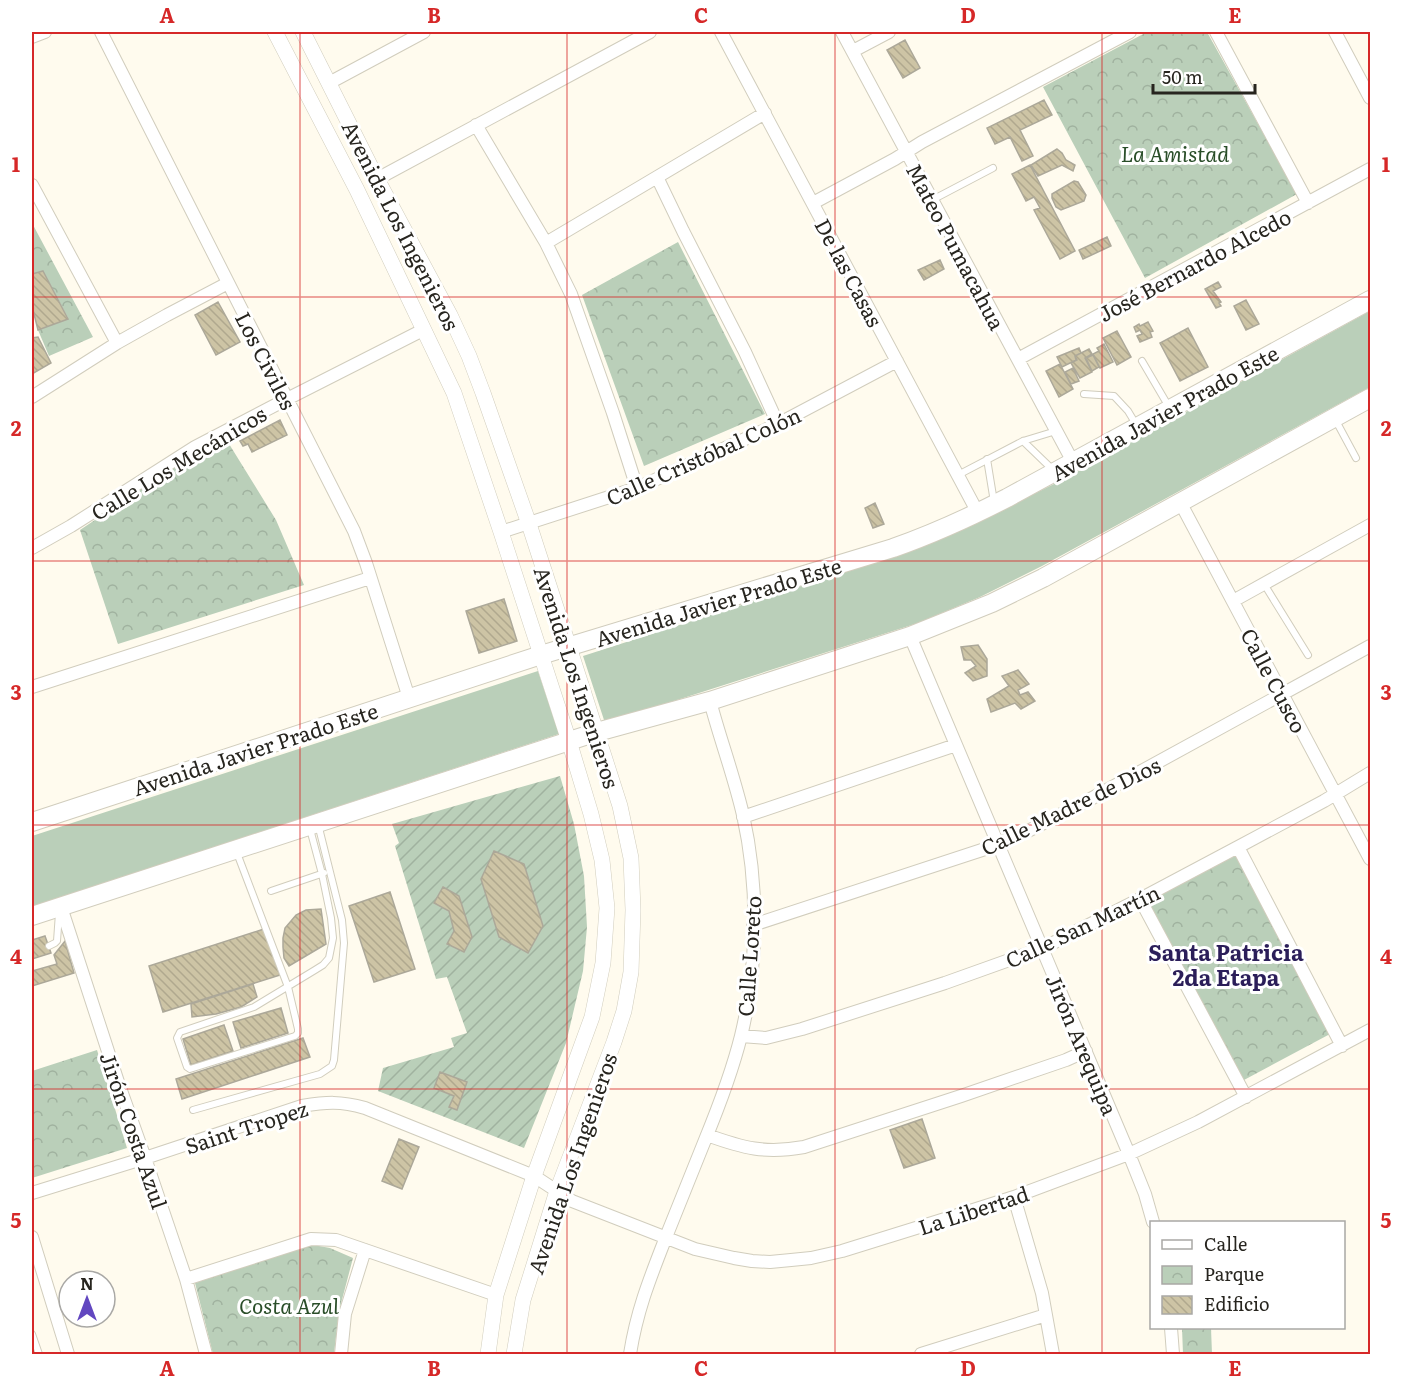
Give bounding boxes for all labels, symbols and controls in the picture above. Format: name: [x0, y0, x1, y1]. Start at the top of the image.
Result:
text: A: [159, 0, 175, 29]
text: B: [427, 0, 441, 29]
text: C: [694, 0, 708, 29]
text: D: [960, 0, 976, 29]
text: E: [1228, 0, 1242, 29]
scale bar: [1153, 57, 1255, 95]
text: 50 m: [1162, 63, 1203, 90]
street label: Avenida Los Ingenieros: [336, 115, 468, 335]
park label: La Amistad: [1121, 137, 1229, 168]
text: 1: [12, 148, 20, 178]
text: 1: [1382, 148, 1390, 178]
street label: Mateo Pumacahua: [900, 157, 1014, 335]
street label: José Bernardo Alcedo: [1092, 200, 1296, 328]
street label: De las Casas: [808, 212, 892, 332]
street label: Los Civiles: [229, 306, 305, 414]
street label: Avenida Javier Prado Este: [1045, 336, 1283, 488]
street label: Calle Los Mecánicos: [84, 397, 272, 527]
street label: Calle Cristóbal Colón: [601, 398, 806, 512]
text: 2: [11, 412, 22, 442]
text: 2: [1381, 412, 1392, 442]
street label: Avenida Javier Prado Este: [591, 549, 845, 653]
street label: Avenida Los Ingenieros: [527, 562, 629, 792]
street label: Calle Cusco: [1234, 622, 1316, 738]
text: 3: [10, 676, 22, 706]
text: 3: [1380, 676, 1392, 706]
street label: Avenida Javier Prado Este: [129, 694, 382, 802]
street label: Calle Madre de Dios: [975, 748, 1165, 862]
street label: Calle San Martín: [1000, 876, 1164, 974]
street label: Calle Loreto: [728, 894, 768, 1018]
district label: Santa Patricia 2da Etapa: [1148, 935, 1304, 993]
text: 4: [10, 940, 22, 970]
text: 4: [1380, 940, 1392, 970]
street label: Jirón Arequipa: [1039, 968, 1127, 1120]
street label: Jirón Costa Azul: [94, 1047, 176, 1213]
street label: Avenida Los Ingenieros: [519, 1048, 623, 1278]
street label: Saint Tropez: [181, 1092, 311, 1160]
street label: La Libertad: [914, 1177, 1032, 1241]
text: 5: [11, 1204, 22, 1234]
text: 5: [1381, 1204, 1392, 1234]
legend: [1150, 1221, 1345, 1329]
text: Calle: [1204, 1230, 1247, 1257]
text: Parque: [1204, 1260, 1264, 1287]
north arrow: [57, 1269, 117, 1329]
text: N: [80, 1271, 94, 1295]
park label: Costa Azul: [239, 1289, 339, 1320]
text: Edificio: [1204, 1290, 1270, 1317]
text: A: [159, 1352, 175, 1382]
text: B: [427, 1352, 441, 1382]
text: C: [694, 1352, 708, 1382]
text: D: [960, 1352, 976, 1382]
text: E: [1228, 1352, 1242, 1382]

